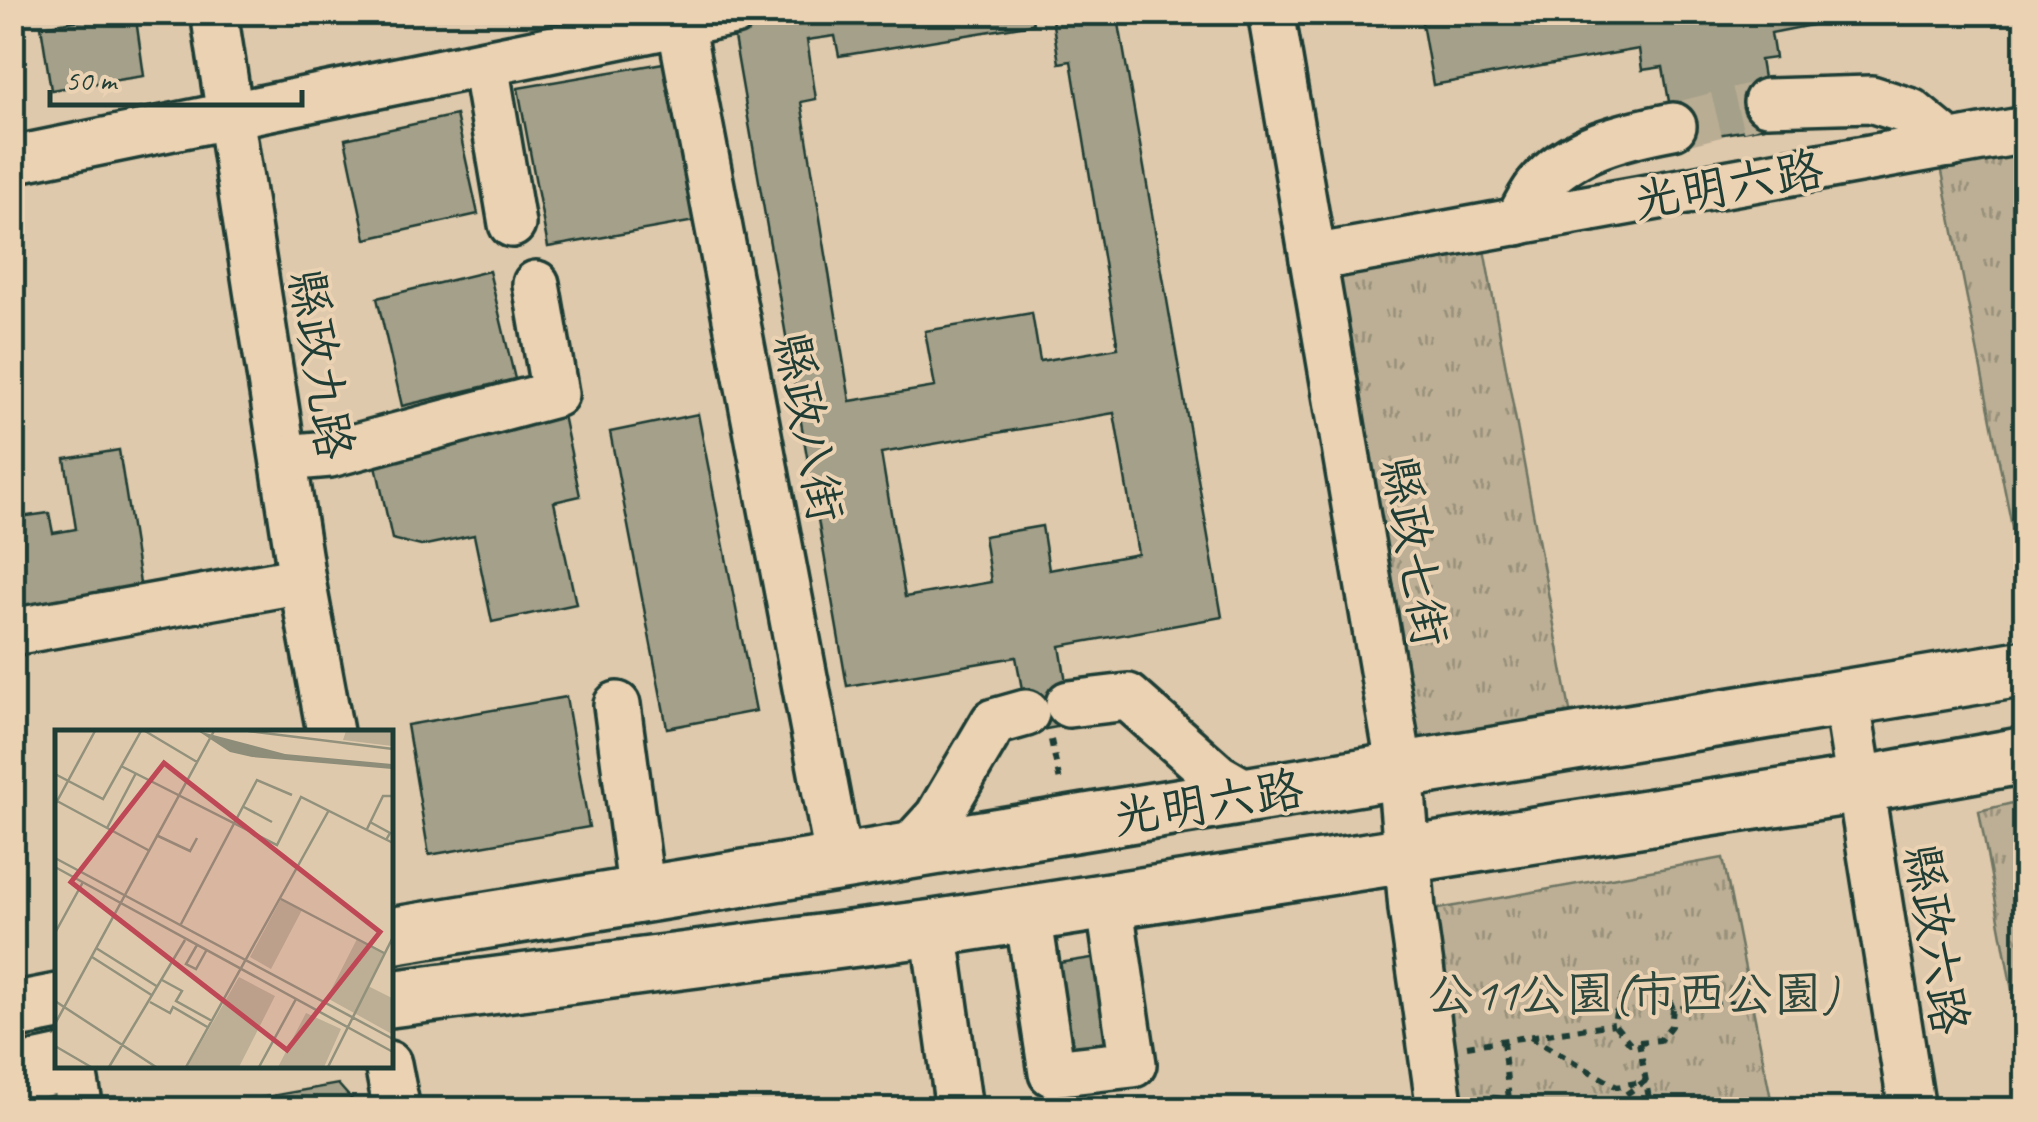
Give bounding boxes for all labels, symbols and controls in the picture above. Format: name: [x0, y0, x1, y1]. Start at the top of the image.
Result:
scale bar: [50, 45, 302, 107]
text: 50 m: [65, 61, 118, 99]
street label: 光明六路: [1628, 139, 1828, 231]
street label: 縣政九路: [276, 265, 366, 464]
street label: 縣政八街: [761, 327, 857, 527]
street label: 縣政七街: [1369, 451, 1461, 651]
inset map: [55, 730, 392, 1067]
street label: 光明六路: [1109, 758, 1308, 848]
street label: 縣政六路: [1891, 840, 1981, 1039]
park label: 公11公園(市西公園): [1427, 964, 1840, 1024]

